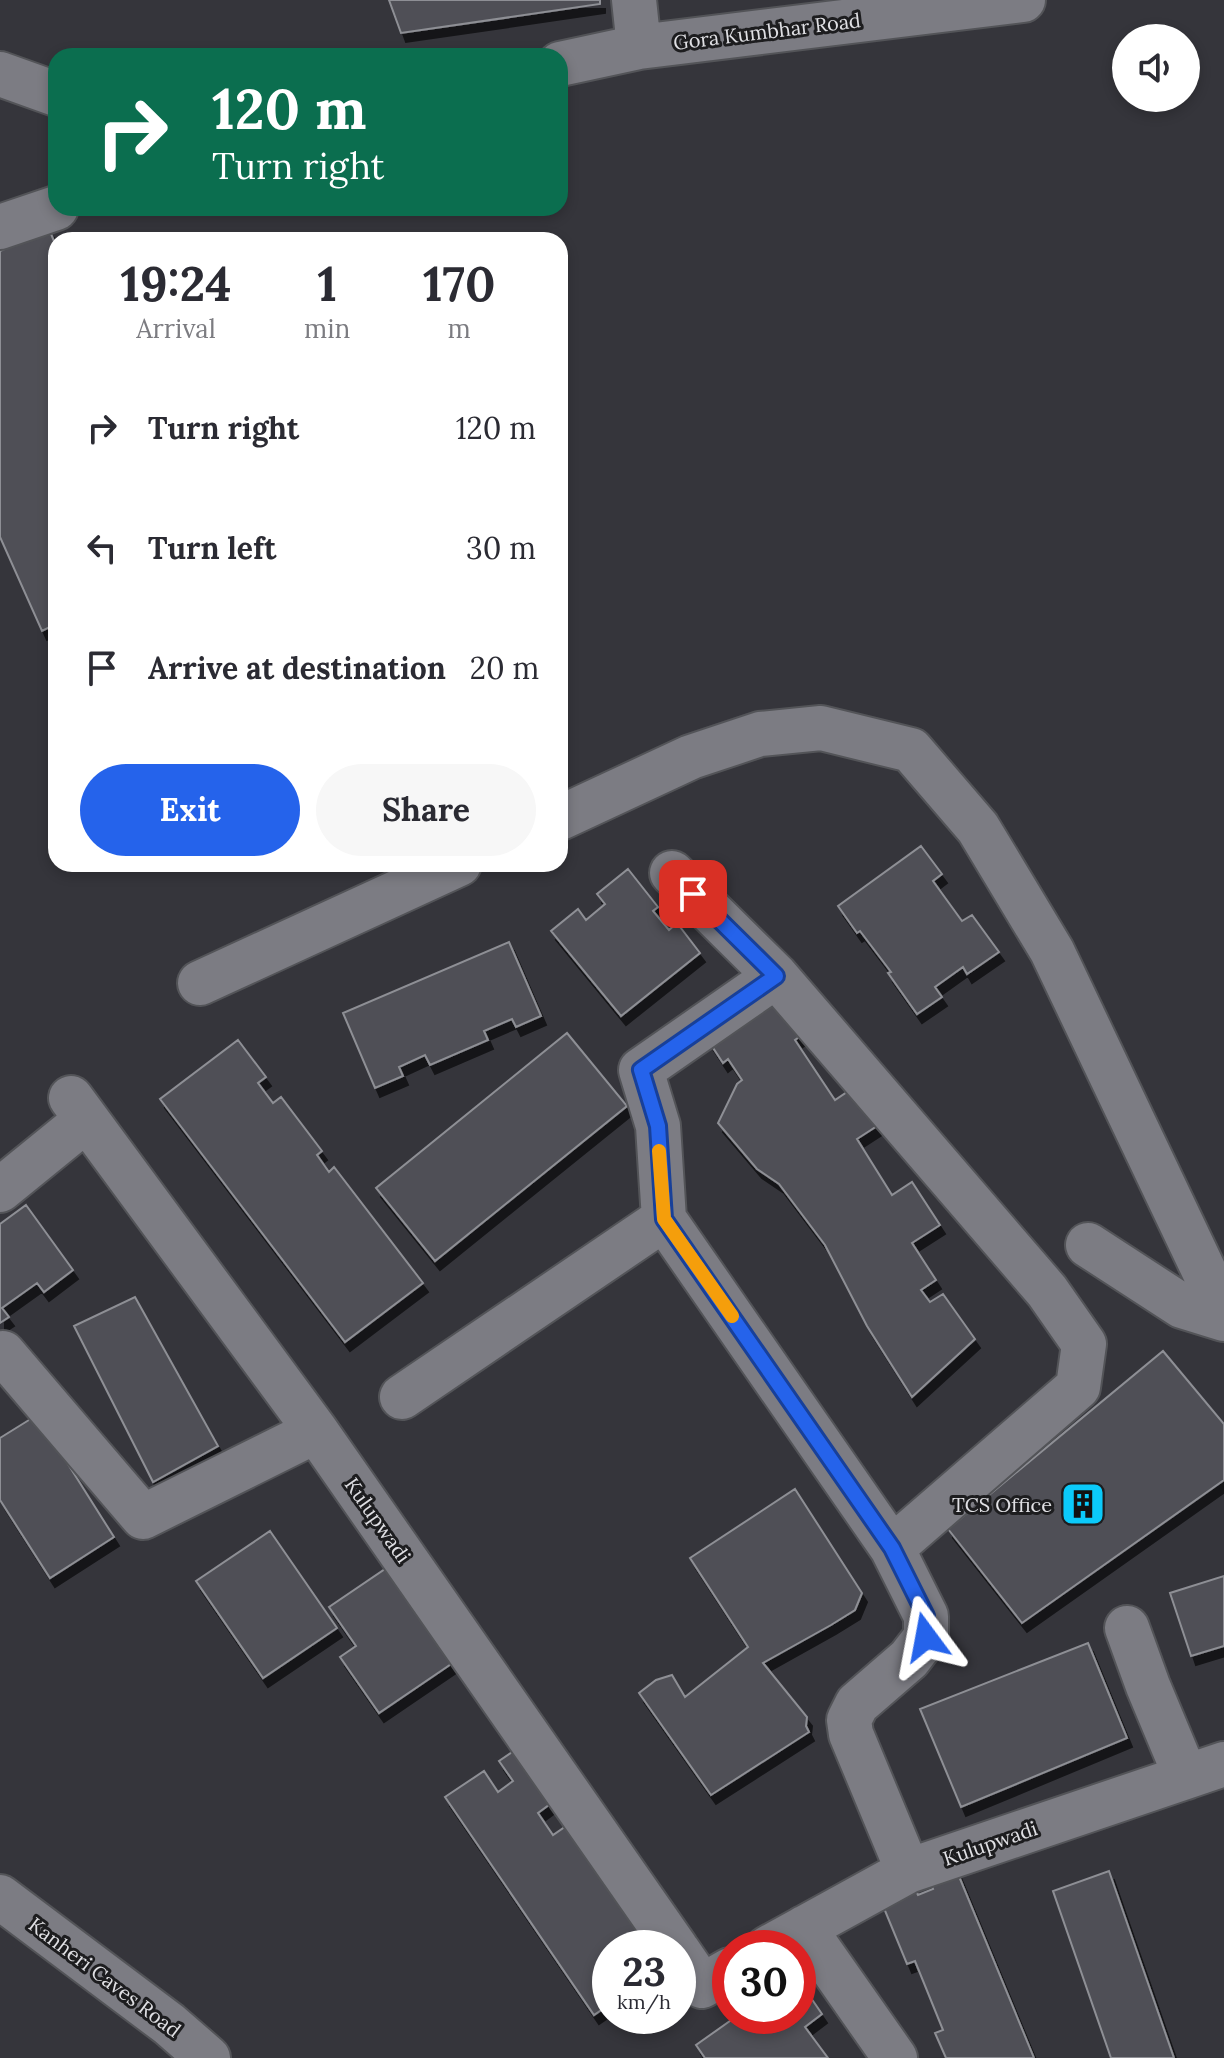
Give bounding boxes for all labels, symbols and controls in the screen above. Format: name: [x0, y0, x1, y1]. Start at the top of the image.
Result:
street label: Gora Kumbhar Road: [672, 7, 862, 55]
map controls: [1112, 24, 1200, 112]
button: sound: [1112, 24, 1200, 112]
text: 120 m: [212, 73, 366, 144]
icon: right: [80, 80, 184, 184]
text: Turn right: [212, 143, 385, 189]
text: 19:24: [121, 253, 232, 314]
text: 1: [317, 253, 337, 314]
text: 170: [423, 253, 495, 314]
text: Arrival: [136, 312, 216, 345]
text: min: [304, 312, 350, 345]
text: m: [448, 312, 471, 345]
icon: right: [80, 406, 124, 450]
text: Turn right: [148, 409, 299, 447]
text: 120 m: [456, 409, 536, 447]
icon: left: [80, 526, 124, 570]
text: Turn left: [148, 529, 276, 567]
text: 30 m: [466, 529, 536, 567]
icon: arrive: [80, 646, 124, 690]
text: Arrive at destination: [148, 649, 446, 687]
text: 20 m: [470, 649, 539, 687]
button: Exit: [80, 764, 300, 856]
button: Share: [316, 764, 536, 856]
pin: [659, 860, 727, 928]
icon: arrive: [671, 872, 715, 916]
street label: Kulupwadi: [340, 1473, 416, 1567]
building icon: TCS Office: [1059, 1480, 1107, 1528]
place label: TCS Office: [952, 1492, 1052, 1517]
position arrow: [884, 1595, 968, 1679]
street label: Kulupwadi: [939, 1815, 1041, 1871]
street label: Kanheri Caves Road: [24, 1912, 186, 2042]
speed limit sign: 30: [712, 1930, 816, 2034]
text: 23: [622, 1946, 666, 1997]
text: km/h: [617, 1989, 671, 2014]

